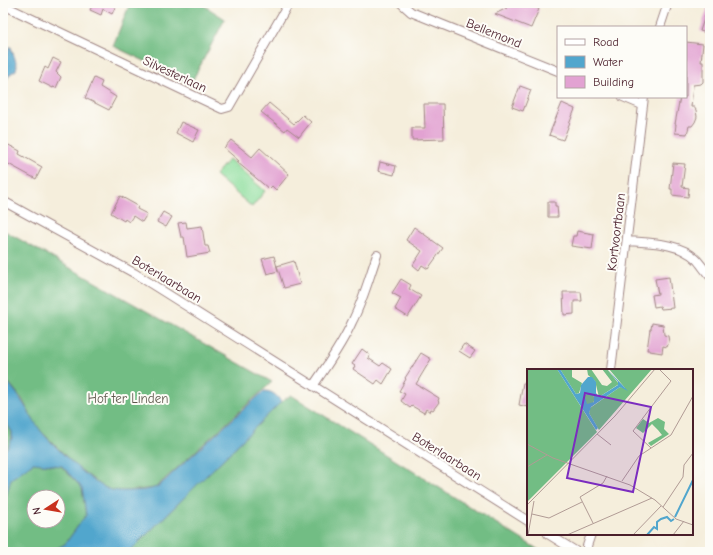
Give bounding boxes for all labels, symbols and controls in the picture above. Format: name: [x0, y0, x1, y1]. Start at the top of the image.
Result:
street label: Bellemond: [464, 15, 524, 51]
legend: [557, 26, 687, 98]
text: Road: [593, 35, 619, 49]
street label: Silvesterlaan: [141, 53, 209, 95]
text: Water: [593, 55, 623, 69]
text: Building: [593, 75, 634, 89]
street label: Kortvoortbaan: [604, 192, 628, 272]
street label: Boterlaarbaan: [129, 252, 205, 306]
inset map: [527, 369, 693, 535]
park label: Hof ter Linden: [88, 391, 168, 406]
street label: Boterlaarbaan: [410, 429, 484, 483]
north arrow: [26, 489, 66, 529]
text: N: [30, 506, 44, 516]

